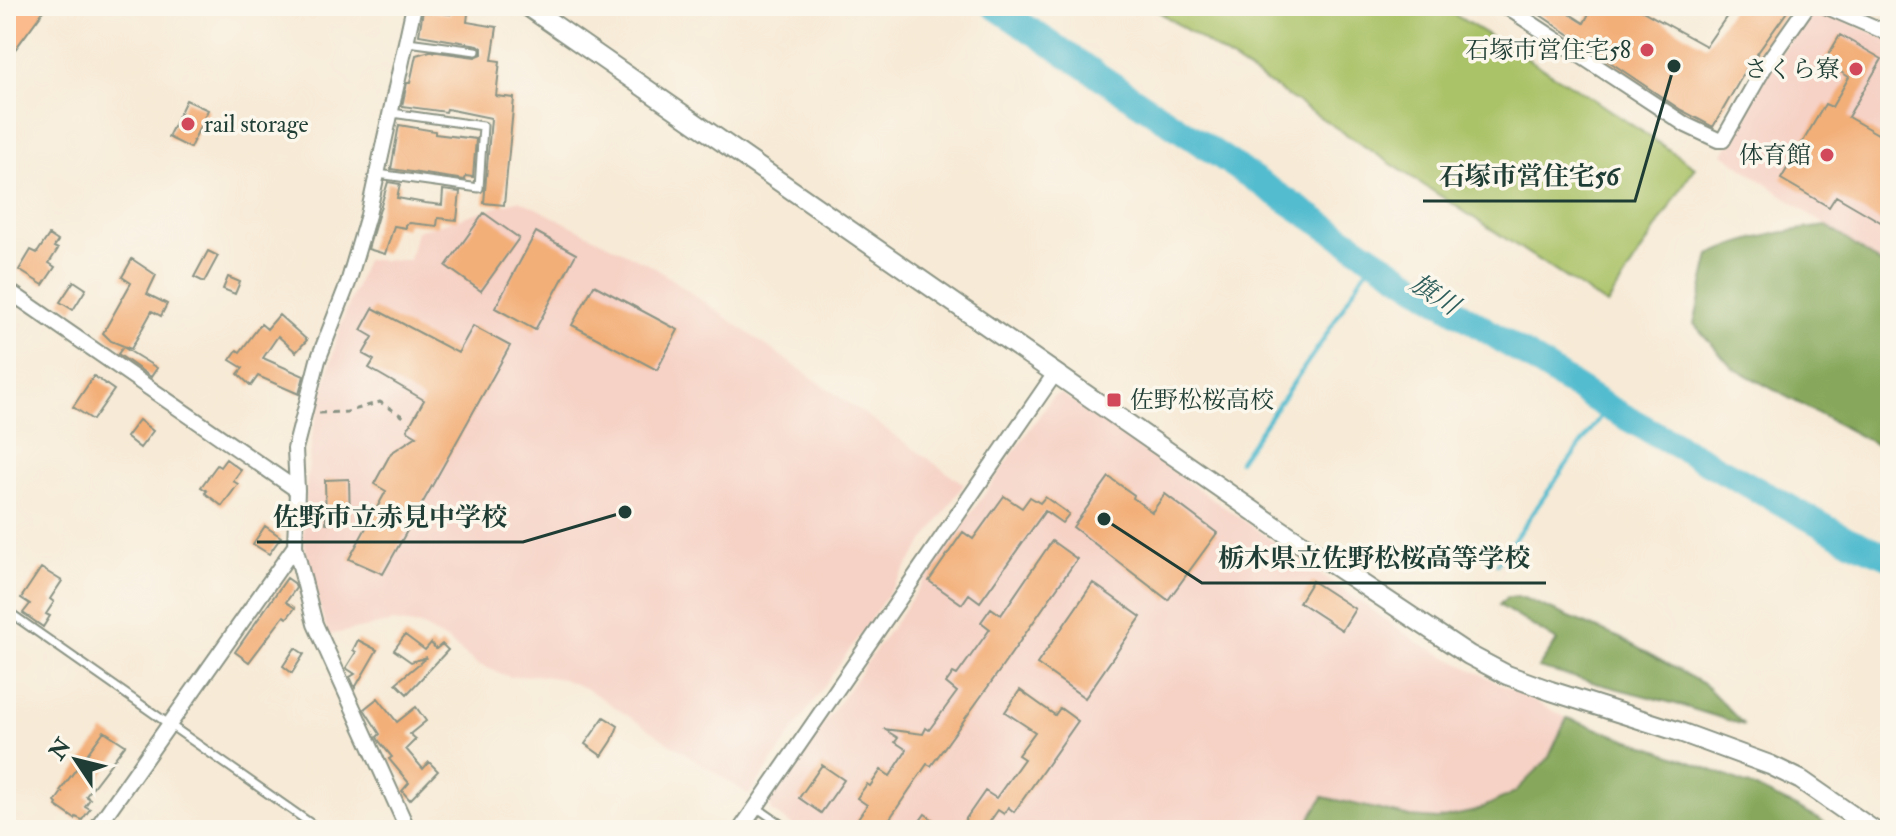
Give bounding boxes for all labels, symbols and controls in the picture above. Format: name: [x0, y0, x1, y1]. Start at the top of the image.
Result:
place label: 石塚市営住宅58: [1465, 35, 1631, 66]
marker: 石塚市営住宅58: [1638, 41, 1656, 59]
place label: さくら寮: [1744, 54, 1840, 85]
marker: さくら寮: [1847, 60, 1865, 78]
place label: rail storage: [204, 109, 309, 140]
marker: rail storage: [179, 115, 197, 133]
place label: 体育館: [1739, 140, 1811, 171]
marker: 体育館: [1818, 146, 1836, 164]
callout: 石塚市営住宅56: [1423, 151, 1635, 201]
text: 石塚市営住宅56: [1439, 161, 1621, 193]
water label: 旗川: [1404, 267, 1467, 324]
place label: 佐野松桜高校: [1130, 385, 1274, 416]
marker: 佐野松桜高校: [1105, 391, 1123, 409]
callout: 佐野市立赤見中学校: [257, 492, 523, 542]
text: 佐野市立赤見中学校: [273, 502, 507, 534]
callout: 栃木県立佐野松桜高等学校: [1202, 533, 1546, 583]
text: 栃木県立佐野松桜高等学校: [1218, 543, 1530, 575]
north arrow: [36, 720, 116, 800]
text: N: [43, 733, 78, 766]

